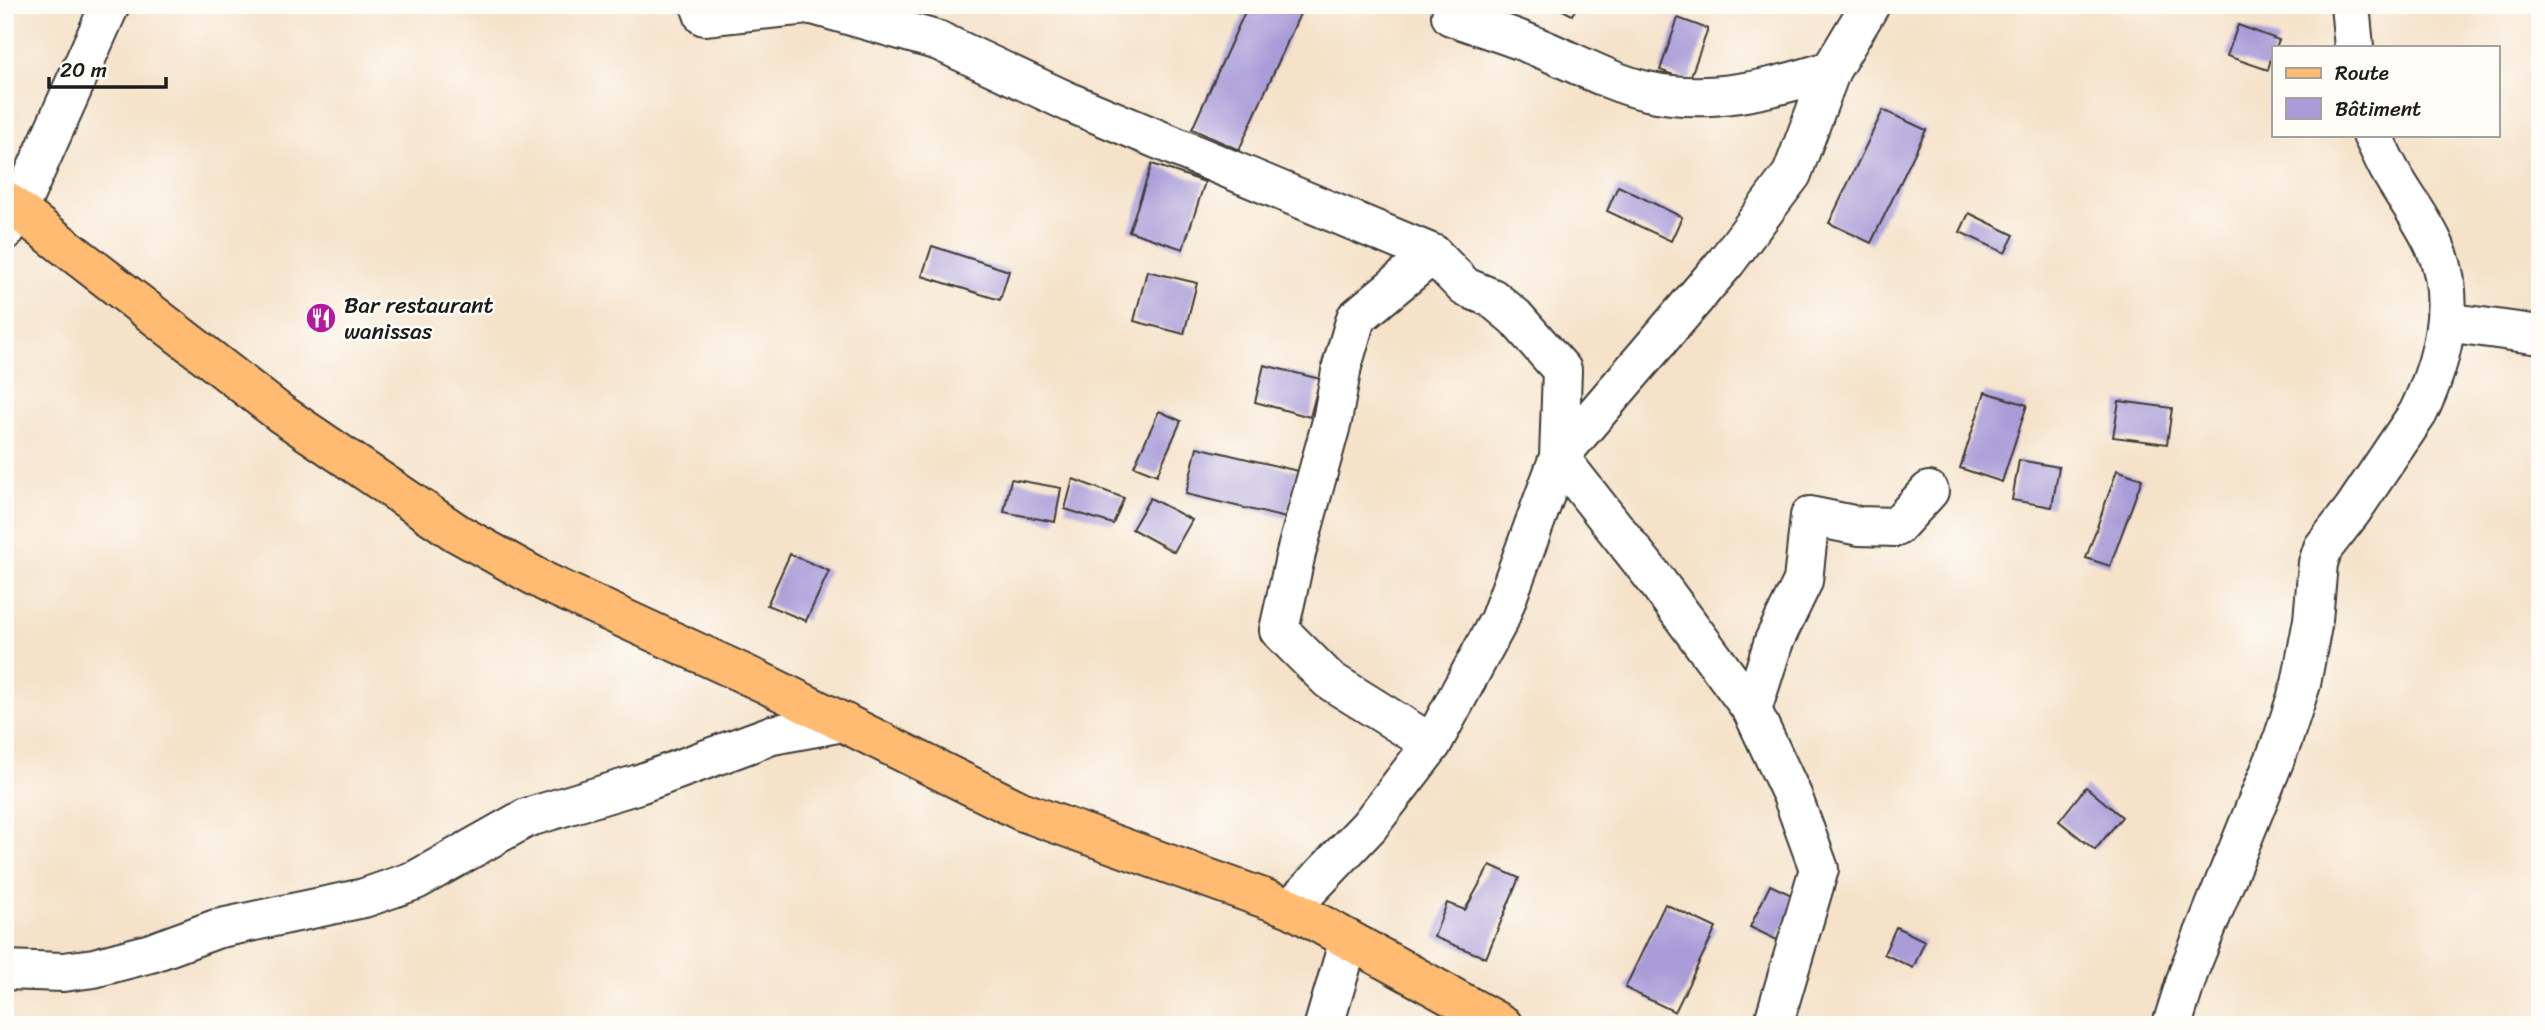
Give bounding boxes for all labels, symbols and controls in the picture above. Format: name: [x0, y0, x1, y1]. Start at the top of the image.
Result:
scale bar: [49, 46, 166, 90]
legend: [2272, 46, 2500, 136]
text: 20 m: [60, 51, 107, 89]
text: Route: [2335, 54, 2389, 92]
text: Bâtiment: [2335, 90, 2421, 128]
place label: Bar restaurant wanissas: [344, 285, 494, 352]
restaurant icon: Bar restaurant wanissas: [304, 301, 338, 335]

